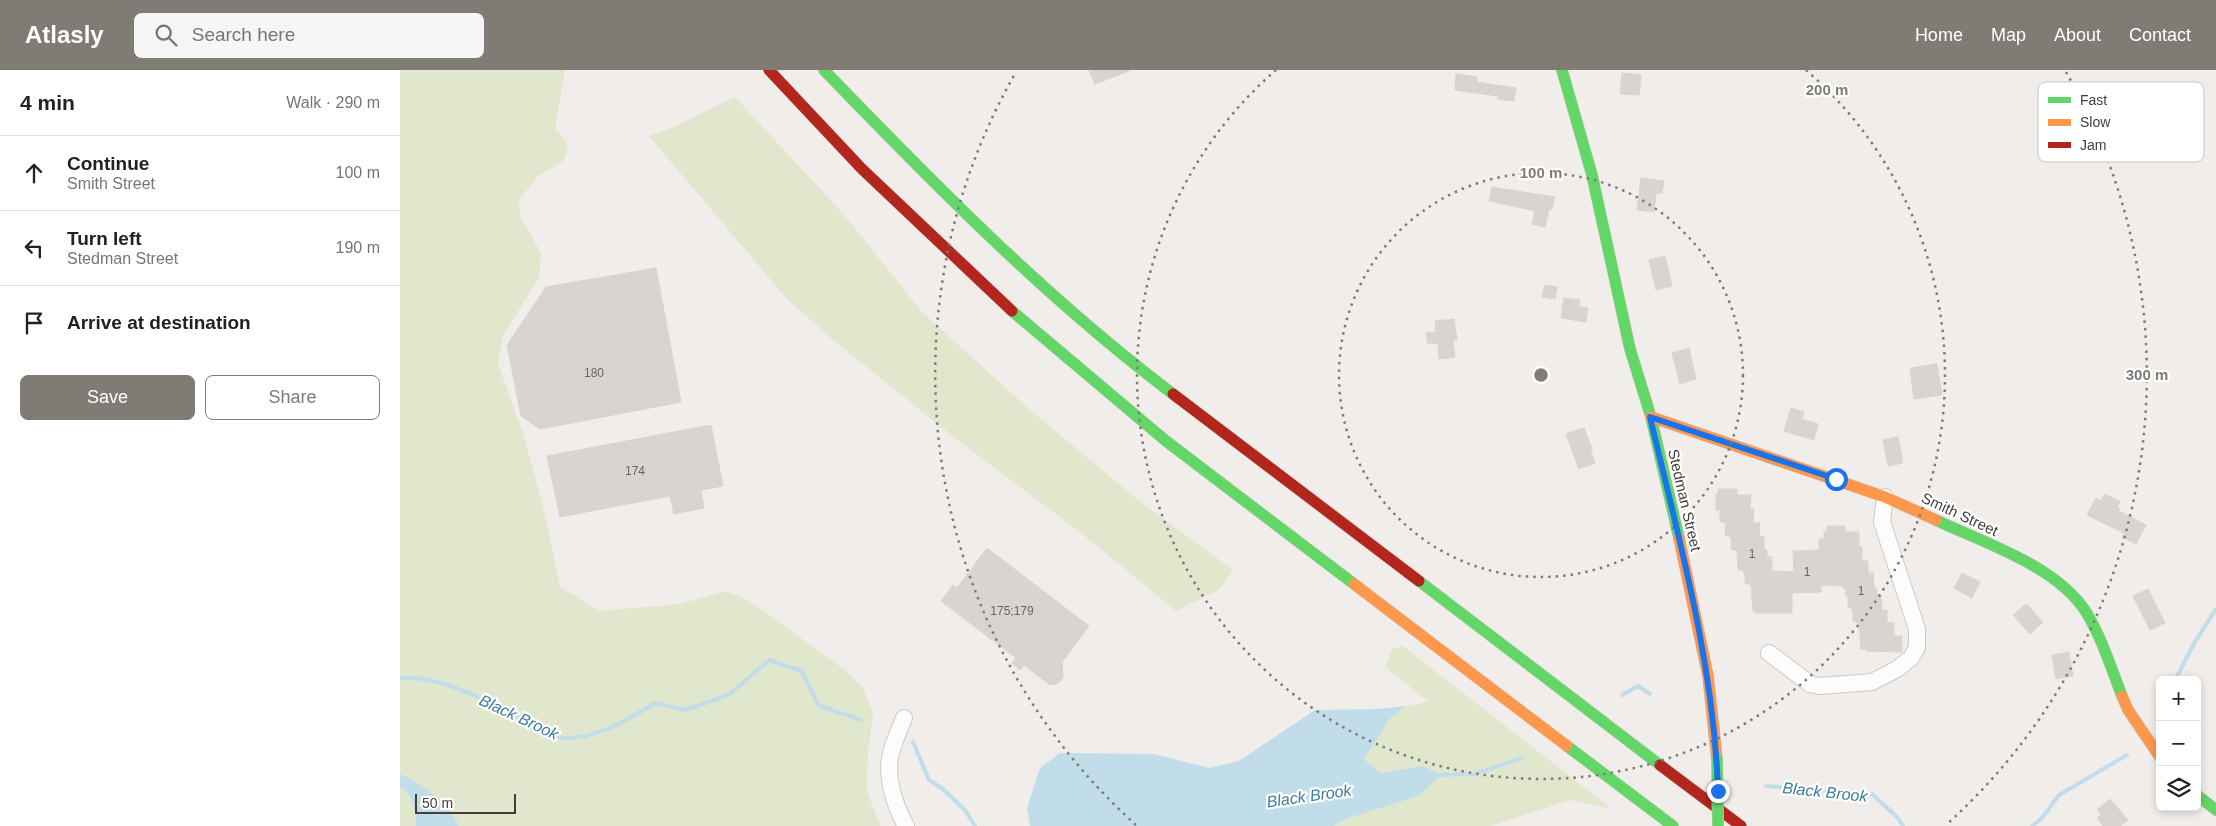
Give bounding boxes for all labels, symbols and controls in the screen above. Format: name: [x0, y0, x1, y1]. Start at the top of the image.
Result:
search box: [134, 13, 484, 58]
text: Atlasly: [25, 21, 104, 48]
icon: search: [152, 21, 180, 49]
text: Search here: [192, 24, 295, 45]
text: Home: [1915, 25, 1963, 45]
text: Map: [1991, 25, 2026, 45]
text: About: [2054, 25, 2101, 45]
text: Contact: [2129, 25, 2191, 45]
text: 200 m: [1806, 81, 1848, 98]
legend: [2038, 82, 2204, 162]
text: 4 min: [20, 91, 75, 114]
text: Fast: [2080, 92, 2107, 108]
text: Walk · 290 m: [286, 94, 380, 111]
text: Slow: [2080, 114, 2111, 130]
text: Jam: [2080, 137, 2106, 153]
text: Continue: [67, 153, 149, 174]
icon: ahead: [20, 159, 48, 187]
text: 100 m: [336, 164, 380, 181]
text: 100 m: [1520, 164, 1562, 181]
text: Smith Street: [67, 175, 155, 192]
text: Turn left: [67, 228, 142, 249]
icon: left: [20, 234, 48, 262]
text: 190 m: [336, 239, 380, 256]
text: Stedman Street: [67, 250, 178, 267]
icon: arrive: [20, 309, 48, 337]
text: Arrive at destination: [67, 312, 251, 333]
house number: 180: [584, 366, 604, 380]
centre of rings: [1532, 366, 1550, 384]
text: 300 m: [2126, 366, 2168, 383]
button: Save: [20, 375, 195, 420]
button: Share: [205, 375, 380, 420]
street label: Stedman Street: [1665, 447, 1705, 553]
house number: 174: [625, 464, 645, 478]
route start: [1825, 468, 1848, 491]
street label: Smith Street: [1919, 489, 2002, 539]
house number: 1: [1749, 547, 1756, 561]
house number: 1: [1804, 565, 1811, 579]
house number: 1: [1858, 584, 1865, 598]
house number: 175;179: [990, 604, 1034, 618]
map controls: [2156, 676, 2201, 811]
button: +: [2156, 676, 2201, 721]
water label: Black Brook: [477, 691, 562, 743]
button: −: [2156, 721, 2201, 766]
button: layers: [2156, 766, 2201, 811]
water label: Black Brook: [1782, 779, 1869, 805]
route end: [1707, 780, 1730, 803]
water label: Black Brook: [1266, 782, 1353, 810]
scale bar: [415, 791, 516, 814]
text: 50 m: [422, 795, 453, 811]

